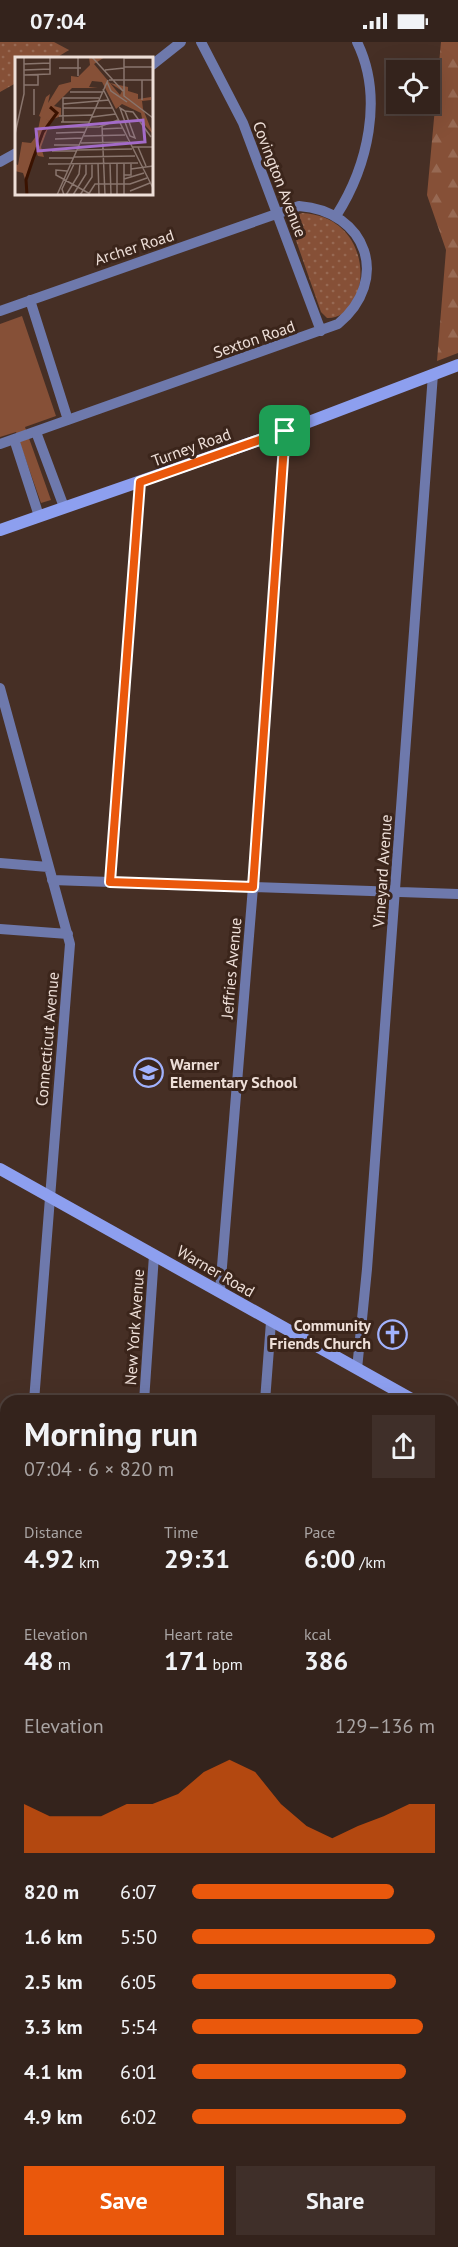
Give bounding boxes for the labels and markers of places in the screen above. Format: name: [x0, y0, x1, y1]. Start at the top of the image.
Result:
pin: [259, 405, 310, 456]
place label: Warner Elementary School: [170, 1054, 297, 1092]
school or university icon: Warner Elementary School: [133, 1057, 165, 1089]
place label: Community Friends Church: [269, 1315, 371, 1353]
church icon: Community Friends Church: [376, 1318, 408, 1350]

